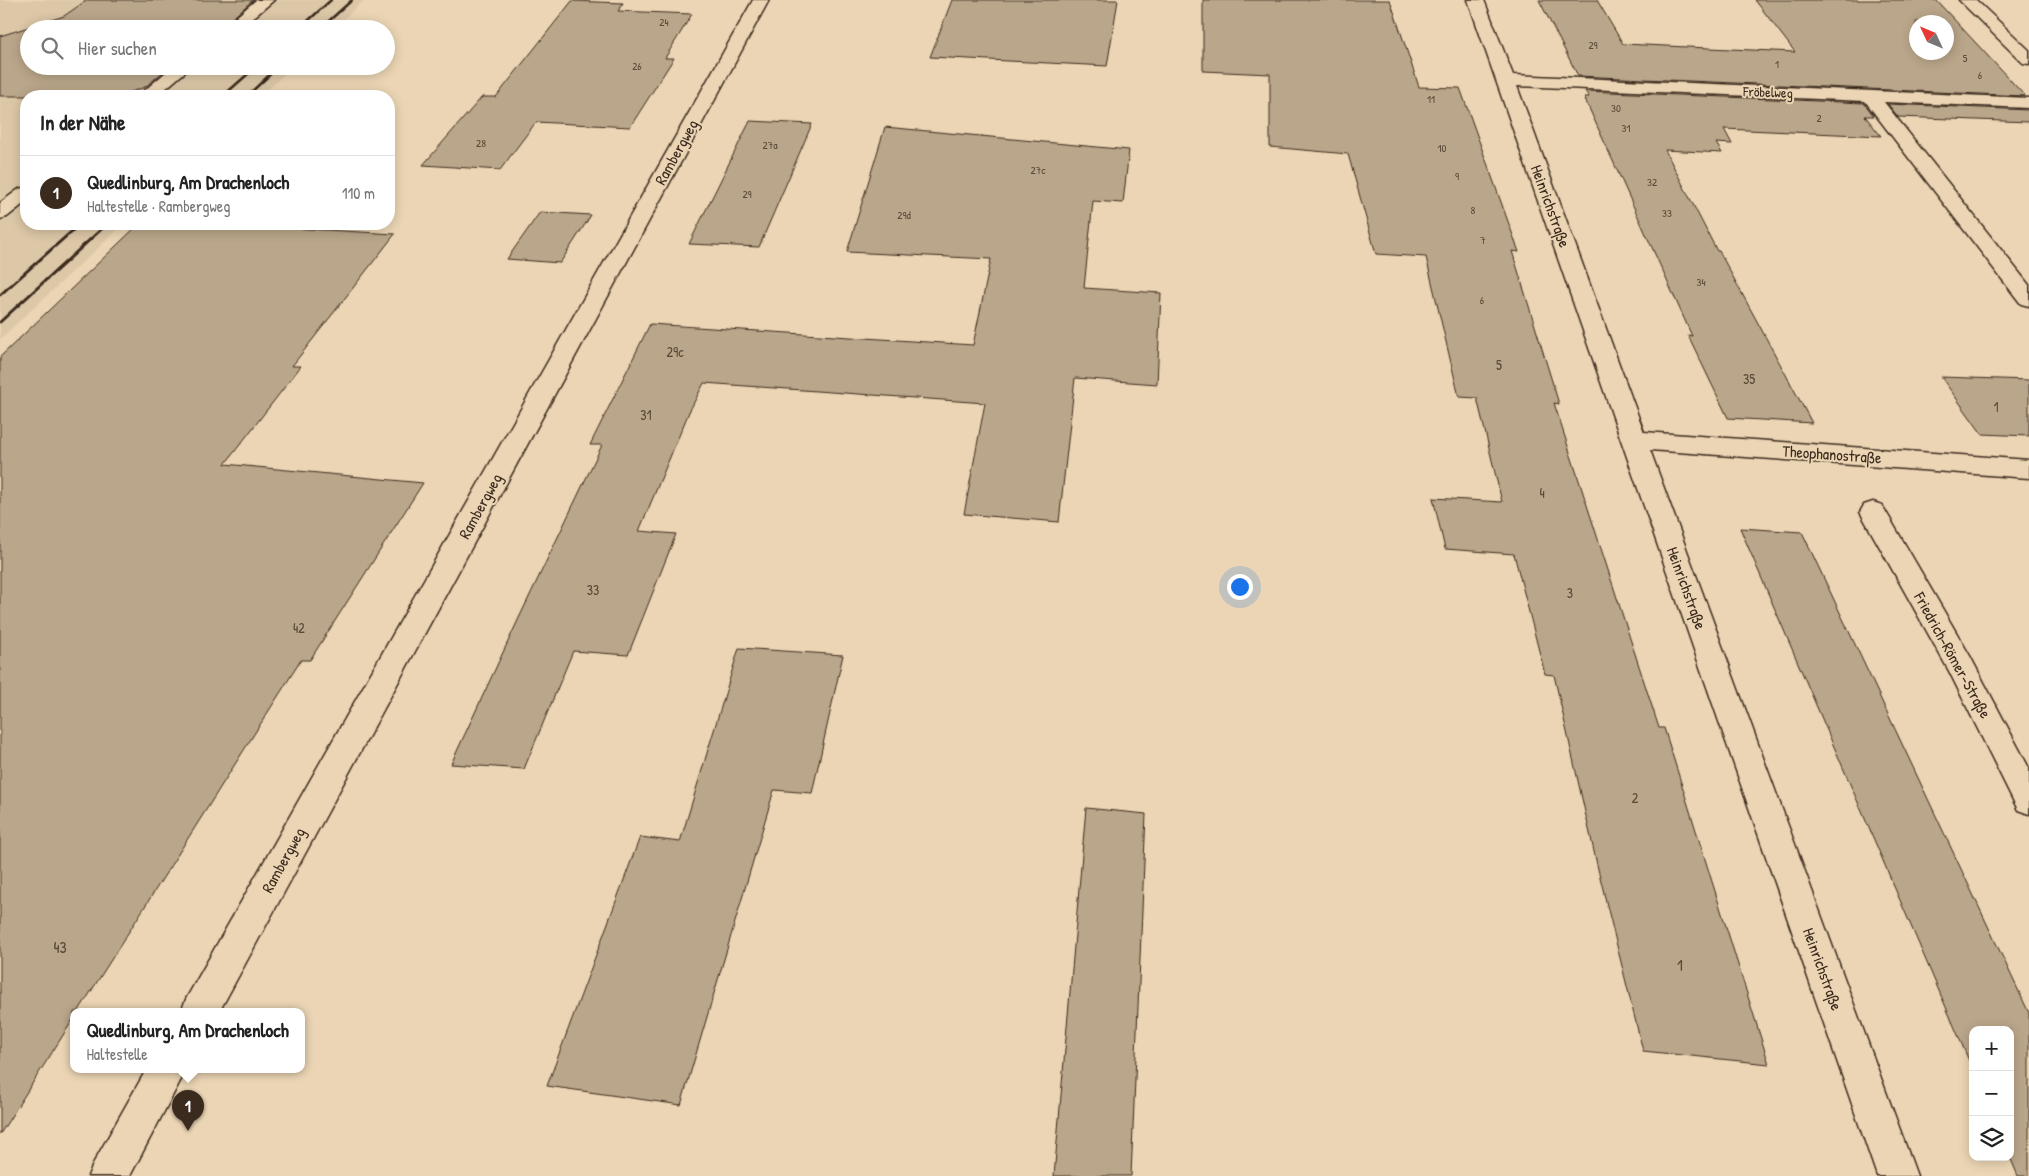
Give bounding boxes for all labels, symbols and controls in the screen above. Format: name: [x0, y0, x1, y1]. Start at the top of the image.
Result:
house number: 24: [659, 15, 669, 29]
north arrow: [1909, 15, 1954, 60]
search box: [20, 20, 395, 75]
icon: search: [38, 34, 66, 62]
text: Hier suchen: [78, 35, 157, 61]
house number: 29: [1588, 38, 1598, 52]
house number: 5: [1963, 51, 1968, 65]
house number: 1: [1775, 57, 1779, 71]
house number: 26: [632, 59, 642, 73]
house number: 6: [1978, 68, 1983, 82]
street label: Fröbelweg: [1742, 81, 1793, 103]
house number: 11: [1427, 92, 1435, 106]
house number: 30: [1611, 101, 1621, 115]
text: In der Nähe: [40, 108, 125, 137]
house number: 2: [1816, 111, 1822, 125]
street label: Rambergweg: [649, 115, 703, 189]
house number: 31: [1622, 121, 1630, 135]
house number: 28: [476, 136, 486, 150]
house number: 27a: [763, 138, 778, 152]
house number: 10: [1438, 141, 1447, 155]
street label: Heinrichstraße: [1526, 162, 1576, 251]
house number: 27c: [1031, 163, 1046, 177]
text: Quedlinburg, Am Drachenloch: [87, 169, 289, 195]
house number: 9: [1455, 169, 1459, 183]
house number: 32: [1647, 175, 1657, 189]
text: 1: [53, 182, 59, 204]
text: 110 m: [342, 182, 375, 204]
house number: 29: [742, 187, 752, 201]
text: Haltestelle · Rambergweg: [87, 195, 230, 217]
house number: 8: [1471, 203, 1476, 217]
house number: 33: [1662, 206, 1672, 220]
house number: 29d: [897, 208, 911, 222]
house number: 7: [1480, 233, 1486, 247]
house number: 34: [1696, 275, 1706, 289]
house number: 6: [1480, 293, 1485, 307]
house number: 29c: [666, 342, 684, 361]
house number: 5: [1496, 355, 1502, 374]
house number: 35: [1743, 369, 1755, 388]
house number: 1: [1993, 397, 1999, 416]
house number: 31: [640, 405, 652, 424]
street label: Theophanostraße: [1782, 440, 1883, 468]
street label: Rambergweg: [453, 469, 507, 543]
house number: 4: [1539, 483, 1545, 502]
street label: Heinrichstraße: [1662, 544, 1712, 633]
your location: [1227, 574, 1253, 600]
house number: 33: [587, 580, 599, 599]
house number: 3: [1567, 583, 1573, 602]
street label: Friedrich-Römer-Straße: [1909, 587, 1997, 723]
house number: 42: [293, 618, 305, 637]
house number: 2: [1632, 788, 1639, 807]
street label: Rambergweg: [256, 823, 310, 897]
street label: Heinrichstraße: [1798, 925, 1848, 1014]
house number: 43: [53, 936, 67, 958]
house number: 1: [1677, 954, 1683, 976]
popup: [70, 1008, 305, 1073]
text: Quedlinburg, Am Drachenloch: [86, 1017, 289, 1043]
map controls: [1969, 1026, 2014, 1161]
button: +: [1969, 1026, 2014, 1071]
text: Haltestelle: [86, 1043, 148, 1065]
button: −: [1969, 1071, 2014, 1116]
pin: 1: [172, 1090, 204, 1131]
button: layers: [1969, 1116, 2014, 1161]

